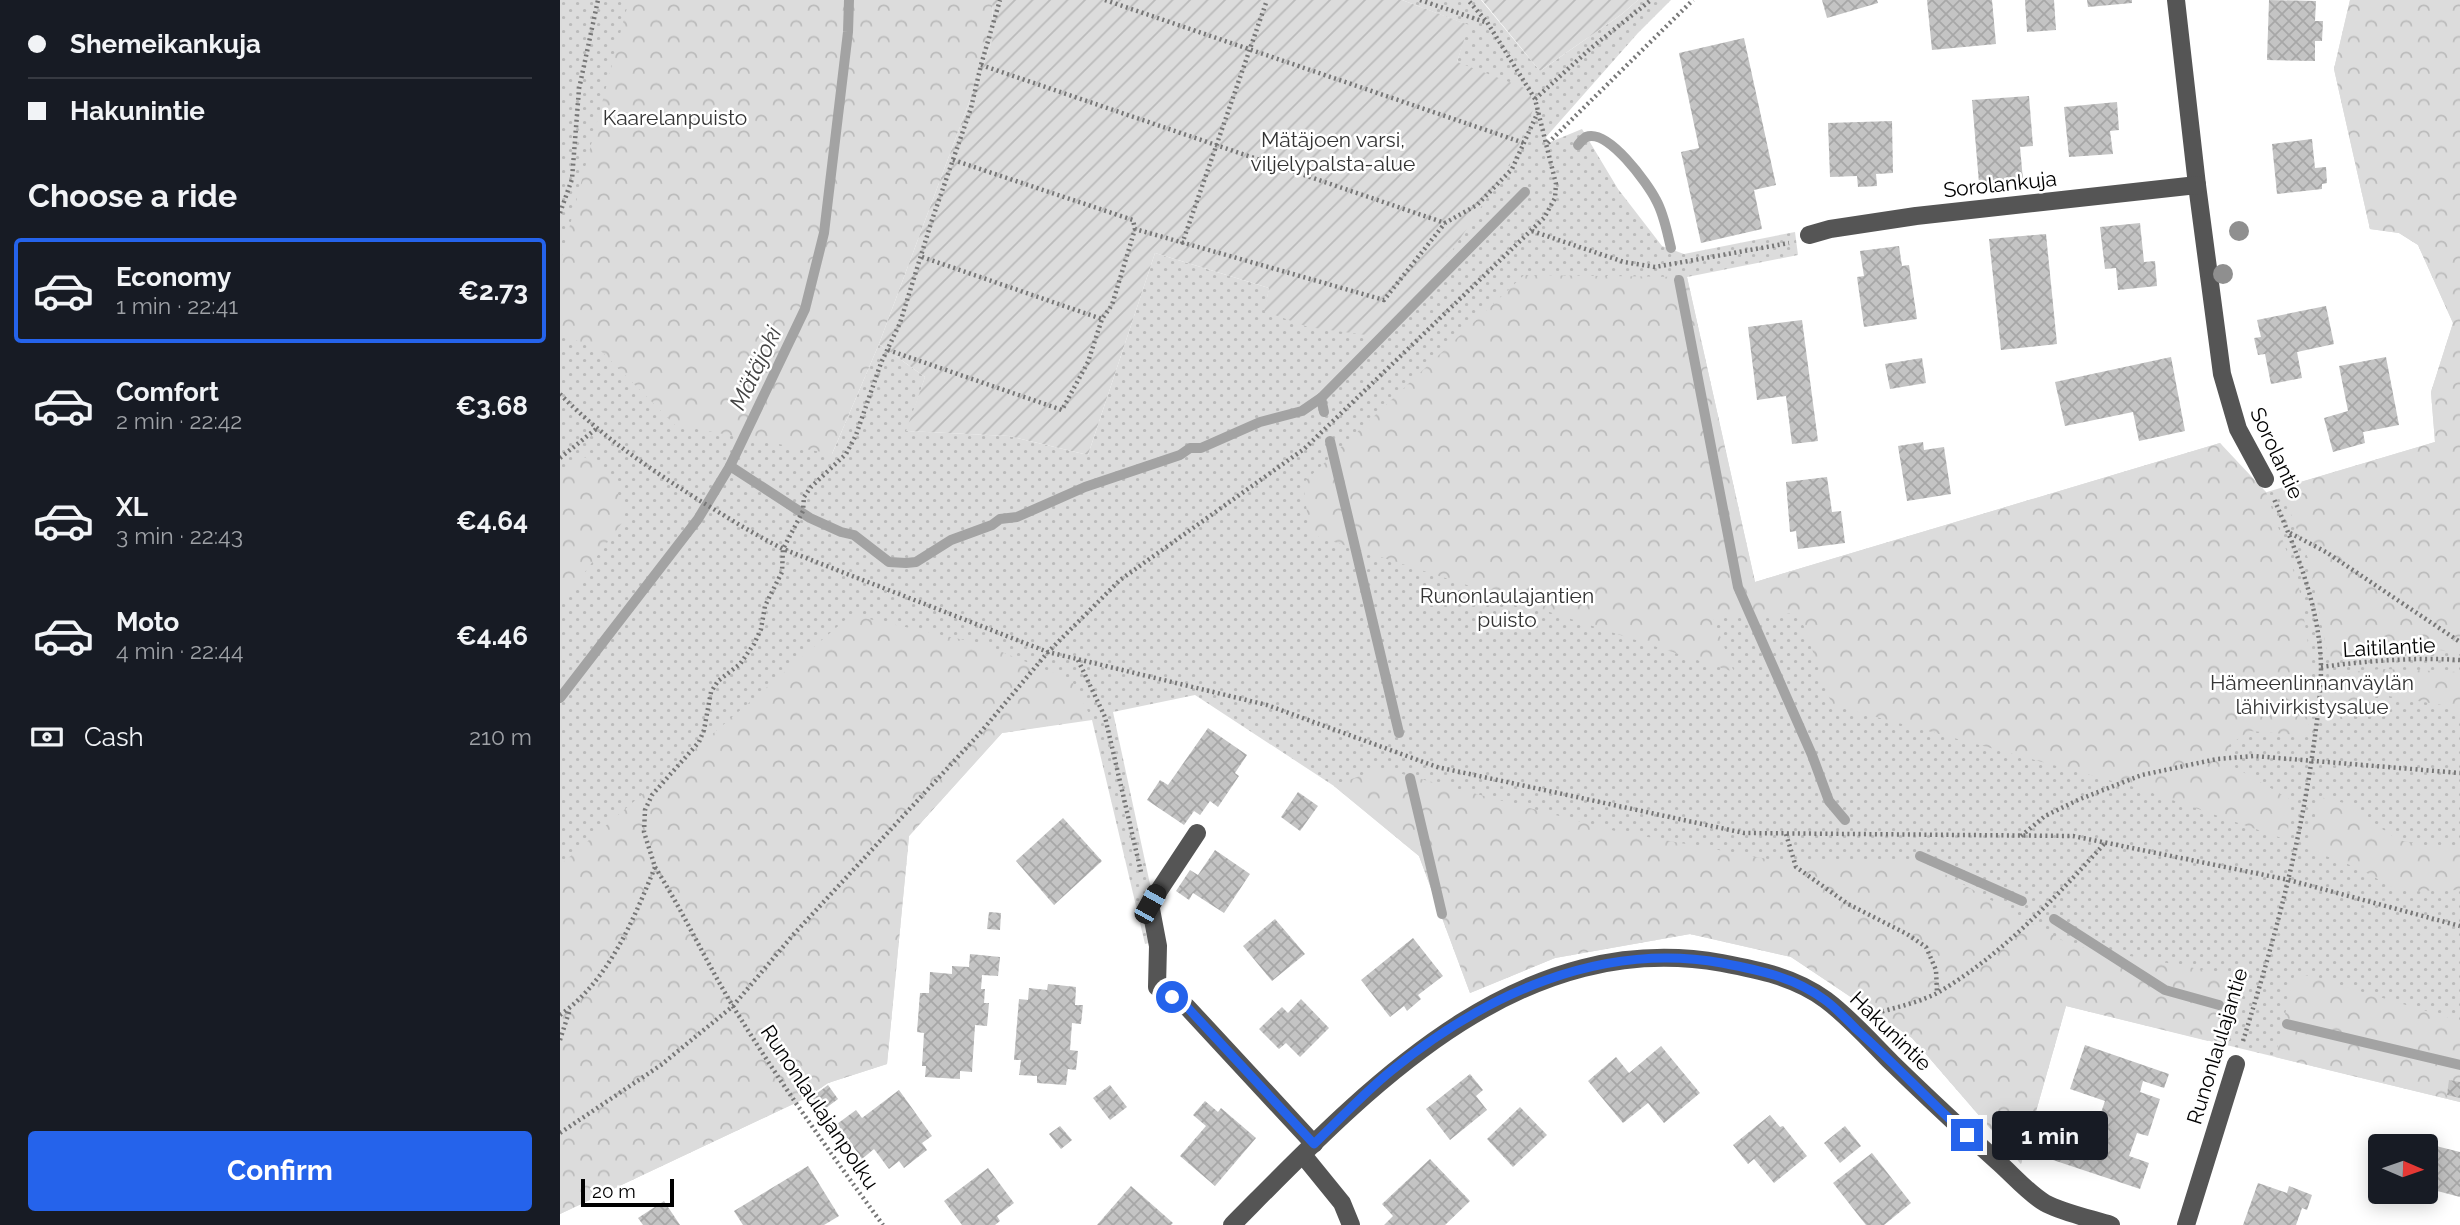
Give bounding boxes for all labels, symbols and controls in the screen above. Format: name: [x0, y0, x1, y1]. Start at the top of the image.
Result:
text: Shemeikankuja: [70, 29, 261, 59]
text: Hakunintie: [70, 96, 205, 126]
park label: Kaarelanpuisto: [603, 105, 747, 130]
park label: Mätäjoen varsi, viljelypalsta-alue: [1251, 127, 1415, 176]
street label: Sorolankuja: [1942, 166, 2058, 202]
text: Choose a ride: [28, 177, 237, 214]
icon: car: [32, 259, 95, 322]
text: Economy: [116, 262, 231, 292]
text: €2.73: [458, 276, 528, 306]
text: 1 min · 22:41: [116, 292, 238, 319]
water label: Mätäjoki: [723, 321, 787, 414]
icon: car: [32, 374, 95, 437]
text: Comfort: [116, 377, 219, 407]
text: €3.68: [455, 391, 528, 421]
street label: Sorolantie: [2245, 403, 2309, 503]
text: 2 min · 22:42: [116, 407, 242, 434]
icon: car: [32, 489, 95, 552]
text: XL: [116, 492, 148, 522]
text: €4.64: [456, 506, 528, 536]
text: 3 min · 22:43: [116, 522, 243, 549]
park label: Runonlaulajantien puisto: [1420, 583, 1594, 632]
icon: car: [32, 604, 95, 667]
text: Moto: [116, 607, 179, 637]
text: €4.46: [456, 621, 528, 651]
street label: Laitilantie: [2342, 632, 2436, 662]
text: 4 min · 22:44: [116, 637, 243, 664]
park label: Hämeenlinnanväylän lähivirkistysalue: [2210, 670, 2414, 719]
icon: cash: [28, 718, 66, 756]
text: Cash: [84, 722, 144, 752]
text: 210 m: [469, 723, 532, 750]
car: [1131, 881, 1170, 927]
street label: Runonlaulajantie: [2181, 965, 2253, 1127]
route start: [1156, 981, 1188, 1013]
street label: Hakunintie: [1845, 986, 1937, 1076]
street label: Runonlaulajanpolku: [756, 1020, 884, 1194]
callout: 1 min: [1992, 1110, 2107, 1160]
route end: [1951, 1119, 1983, 1151]
text: 1 min: [2021, 1122, 2079, 1149]
button: Confirm: [28, 1131, 532, 1211]
north arrow: [2368, 1134, 2438, 1204]
map controls: [2368, 1134, 2438, 1204]
scale bar: [581, 1176, 674, 1208]
text: 20 m: [592, 1180, 636, 1202]

